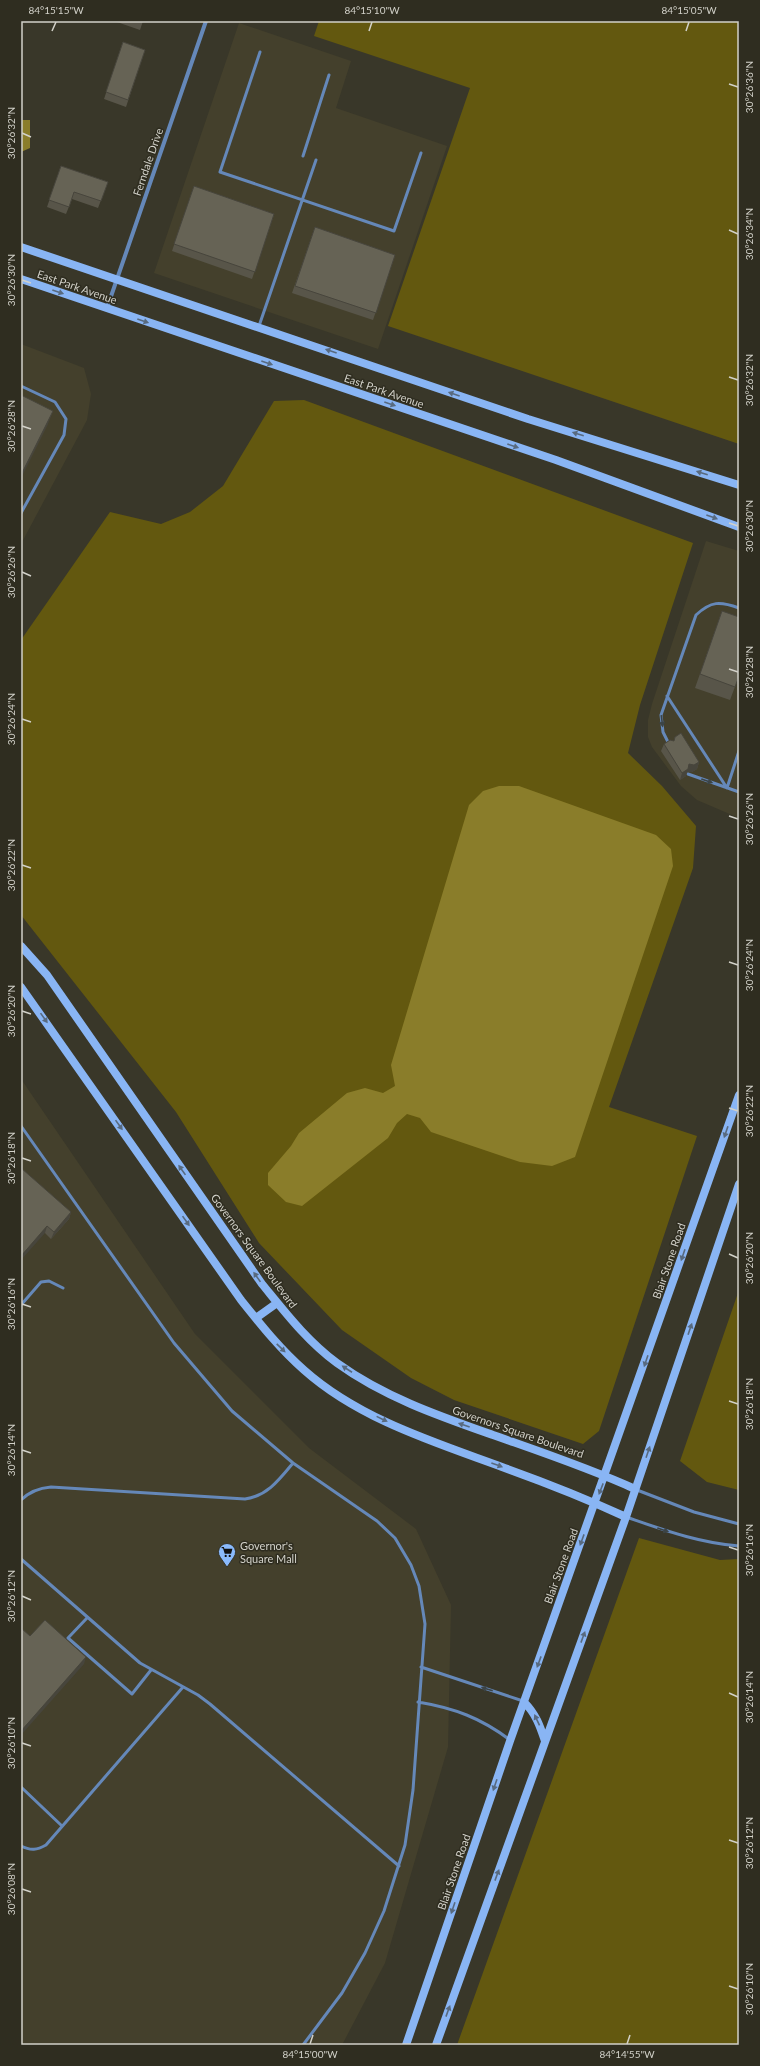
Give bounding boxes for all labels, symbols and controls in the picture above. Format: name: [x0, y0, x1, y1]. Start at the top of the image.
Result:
text: 84°15'15"W: [28, 4, 84, 16]
text: 84°15'10"W: [344, 4, 400, 16]
text: 84°15'05"W: [661, 4, 717, 16]
text: 30°26'36"N: [743, 61, 755, 113]
text: 30°26'32"N: [5, 107, 17, 159]
street label: Ferndale Drive: [130, 126, 165, 197]
text: 30°26'34"N: [743, 208, 755, 260]
text: 30°26'30"N: [5, 254, 17, 306]
street label: East Park Avenue: [36, 267, 119, 306]
one-way arrow: [52, 289, 64, 295]
one-way arrow: [138, 318, 150, 324]
one-way arrow: [325, 348, 337, 354]
text: 30°26'32"N: [743, 354, 755, 406]
one-way arrow: [261, 360, 273, 366]
street label: East Park Avenue: [343, 371, 426, 410]
one-way arrow: [448, 390, 460, 396]
text: 30°26'28"N: [5, 400, 17, 452]
one-way arrow: [384, 401, 396, 407]
one-way arrow: [571, 431, 583, 437]
one-way arrow: [507, 443, 519, 449]
one-way arrow: [696, 470, 708, 476]
text: 30°26'30"N: [743, 500, 755, 552]
one-way arrow: [706, 515, 718, 521]
text: 30°26'26"N: [5, 546, 17, 598]
text: 30°26'28"N: [743, 646, 755, 698]
text: 30°26'24"N: [5, 693, 17, 745]
one-way arrow: [659, 715, 665, 727]
one-way arrow: [702, 778, 714, 784]
text: 30°26'26"N: [743, 793, 755, 845]
text: 30°26'22"N: [5, 839, 17, 891]
text: 30°26'24"N: [743, 939, 755, 991]
text: 30°26'20"N: [5, 985, 17, 1037]
one-way arrow: [40, 1013, 48, 1023]
text: 30°26'22"N: [743, 1085, 755, 1137]
one-way arrow: [115, 1119, 123, 1130]
one-way arrow: [723, 1126, 729, 1138]
text: 30°26'18"N: [5, 1132, 17, 1184]
one-way arrow: [178, 1165, 186, 1175]
street label: Governors Square Boulevard: [209, 1191, 300, 1310]
one-way arrow: [182, 1216, 190, 1226]
street label: Blair Stone Road: [649, 1221, 688, 1300]
text: 30°26'20"N: [743, 1232, 755, 1284]
one-way arrow: [680, 1249, 686, 1261]
one-way arrow: [253, 1271, 261, 1282]
text: 30°26'16"N: [5, 1278, 17, 1330]
one-way arrow: [687, 1323, 693, 1335]
one-way arrow: [276, 1343, 286, 1352]
one-way arrow: [643, 1355, 649, 1367]
one-way arrow: [341, 1366, 352, 1373]
text: 30°26'18"N: [743, 1378, 755, 1430]
street label: Governors Square Boulevard: [451, 1403, 586, 1460]
one-way arrow: [376, 1416, 388, 1423]
one-way arrow: [457, 1422, 469, 1428]
text: 30°26'14"N: [5, 1424, 17, 1476]
one-way arrow: [645, 1446, 651, 1458]
one-way arrow: [492, 1462, 504, 1468]
one-way arrow: [597, 1484, 603, 1496]
text: 30°26'16"N: [743, 1524, 755, 1576]
street label: Blair Stone Road: [541, 1526, 580, 1605]
one-way arrow: [657, 1527, 669, 1533]
one-way arrow: [579, 1534, 585, 1546]
place label: Governor's Square Mall: [240, 1539, 297, 1565]
supermarket icon: Governor's Square Mall: [217, 1542, 237, 1567]
text: 30°26'12"N: [5, 1570, 17, 1622]
one-way arrow: [580, 1630, 586, 1642]
one-way arrow: [535, 1656, 541, 1668]
text: 30°26'14"N: [743, 1671, 755, 1723]
one-way arrow: [481, 1686, 493, 1692]
one-way arrow: [534, 1714, 540, 1726]
text: 30°26'10"N: [5, 1717, 17, 1769]
one-way arrow: [492, 1779, 498, 1791]
text: 30°26'12"N: [743, 1817, 755, 1869]
street label: Blair Stone Road: [434, 1832, 473, 1911]
text: 30°26'08"N: [5, 1863, 17, 1915]
one-way arrow: [494, 1869, 500, 1881]
one-way arrow: [450, 1902, 456, 1914]
text: 30°26'10"N: [743, 1963, 755, 2015]
one-way arrow: [445, 2005, 451, 2017]
text: 84°15'00"W: [282, 2048, 338, 2060]
text: 84°14'55"W: [599, 2048, 655, 2060]

